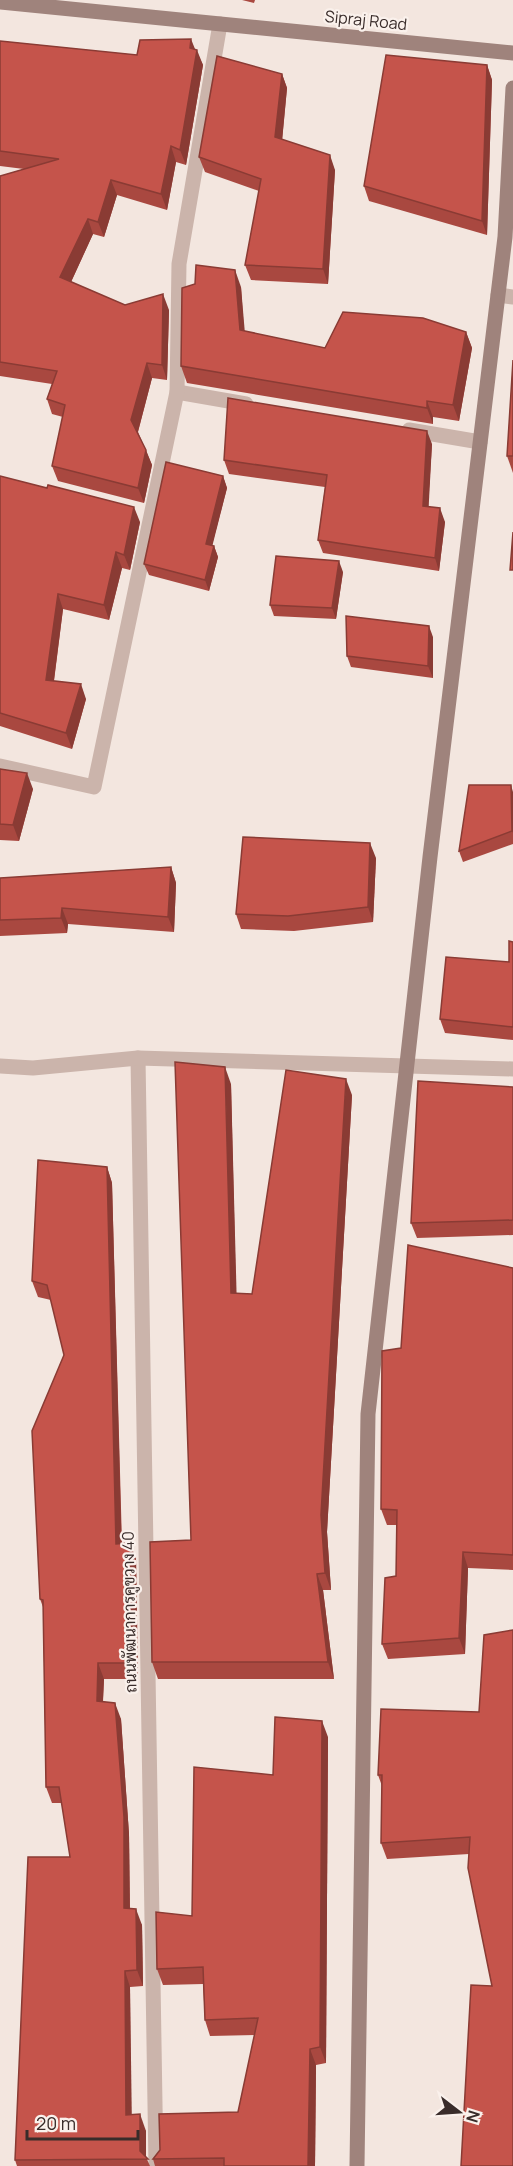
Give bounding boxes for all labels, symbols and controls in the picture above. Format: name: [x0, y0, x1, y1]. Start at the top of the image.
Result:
street label: Sipraj Road: [324, 5, 408, 35]
street label: ถนนพัฒนาการคูขวาง 40: [117, 1531, 142, 1693]
north arrow: [429, 2082, 489, 2142]
scale bar: [27, 2103, 138, 2141]
text: N: [461, 2108, 486, 2125]
text: 20 m: [36, 2111, 76, 2135]

